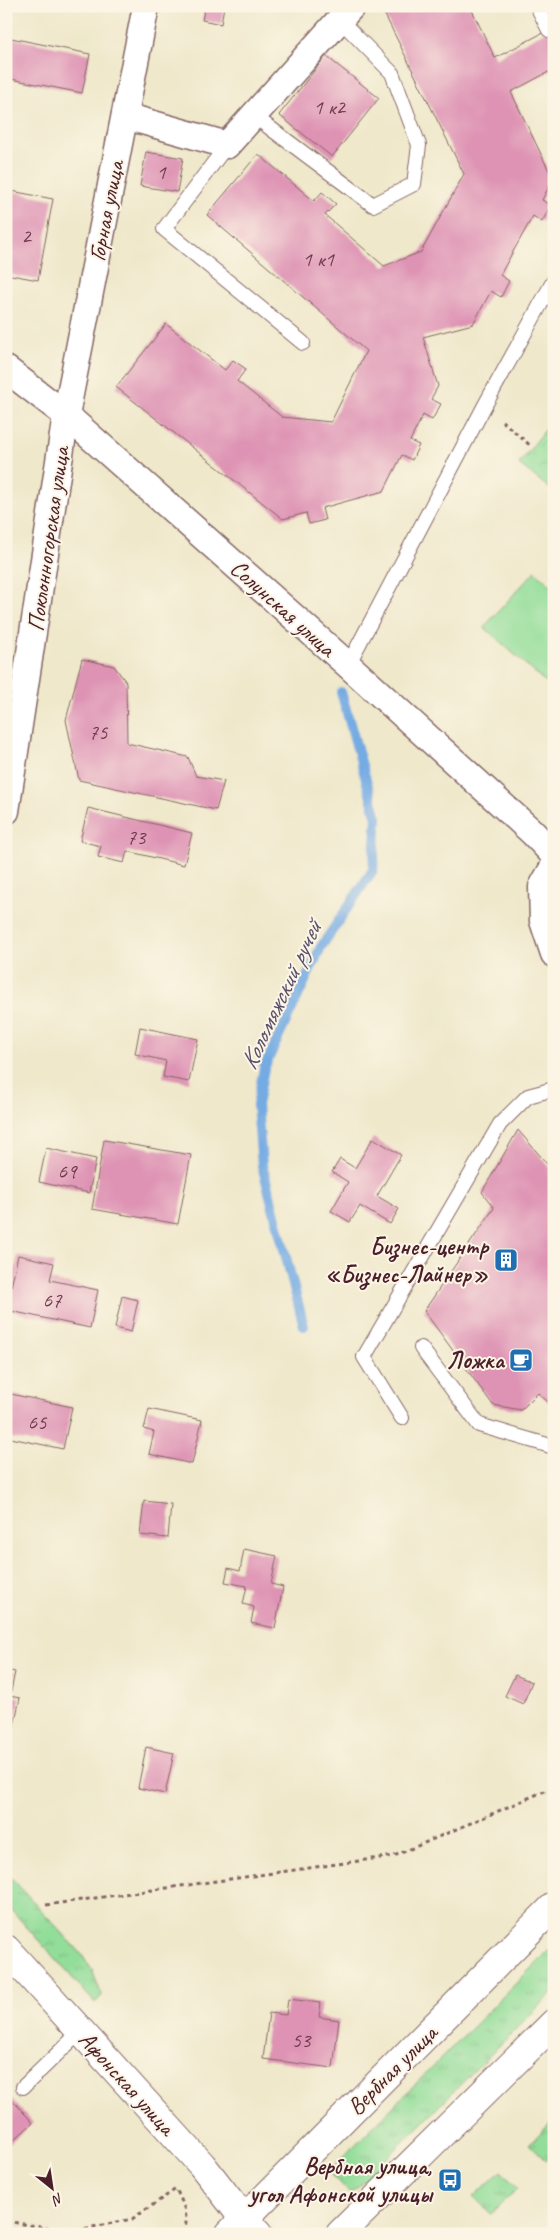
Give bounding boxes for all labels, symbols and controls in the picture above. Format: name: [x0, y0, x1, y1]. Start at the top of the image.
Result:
house number: 1 к2: [313, 94, 346, 120]
street label: Горная улица: [82, 156, 131, 264]
house number: 1: [156, 159, 167, 185]
house number: 2: [21, 223, 32, 249]
house number: 1 к1: [302, 246, 335, 272]
street label: Поклонногорская улица: [20, 443, 76, 633]
street label: Солунская улица: [224, 553, 343, 664]
house number: 75: [89, 719, 109, 745]
house number: 73: [127, 824, 147, 850]
water label: Коломяжский ручей: [233, 912, 331, 1075]
house number: 69: [58, 1158, 78, 1184]
place label: Бизнес-центр «Бизнес-Лайнер»: [325, 1231, 490, 1290]
building icon: Бизнес-центр «Бизнес-Лайнер»: [493, 1247, 519, 1273]
house number: 67: [43, 1287, 63, 1313]
place label: Ложка: [446, 1345, 505, 1375]
cafe icon: Ложка: [508, 1347, 534, 1373]
house number: 65: [28, 1409, 48, 1435]
street label: Вербная улица: [341, 2017, 445, 2121]
street label: Афонская улица: [72, 2025, 183, 2143]
house number: 53: [292, 2027, 312, 2053]
place label: Вербная улица, угол Афонской улицы: [248, 2151, 434, 2209]
north arrow: [28, 2162, 78, 2212]
bus stop icon: Вербная улица, угол Афонской улицы: [437, 2167, 463, 2193]
text: N: [48, 2189, 66, 2210]

